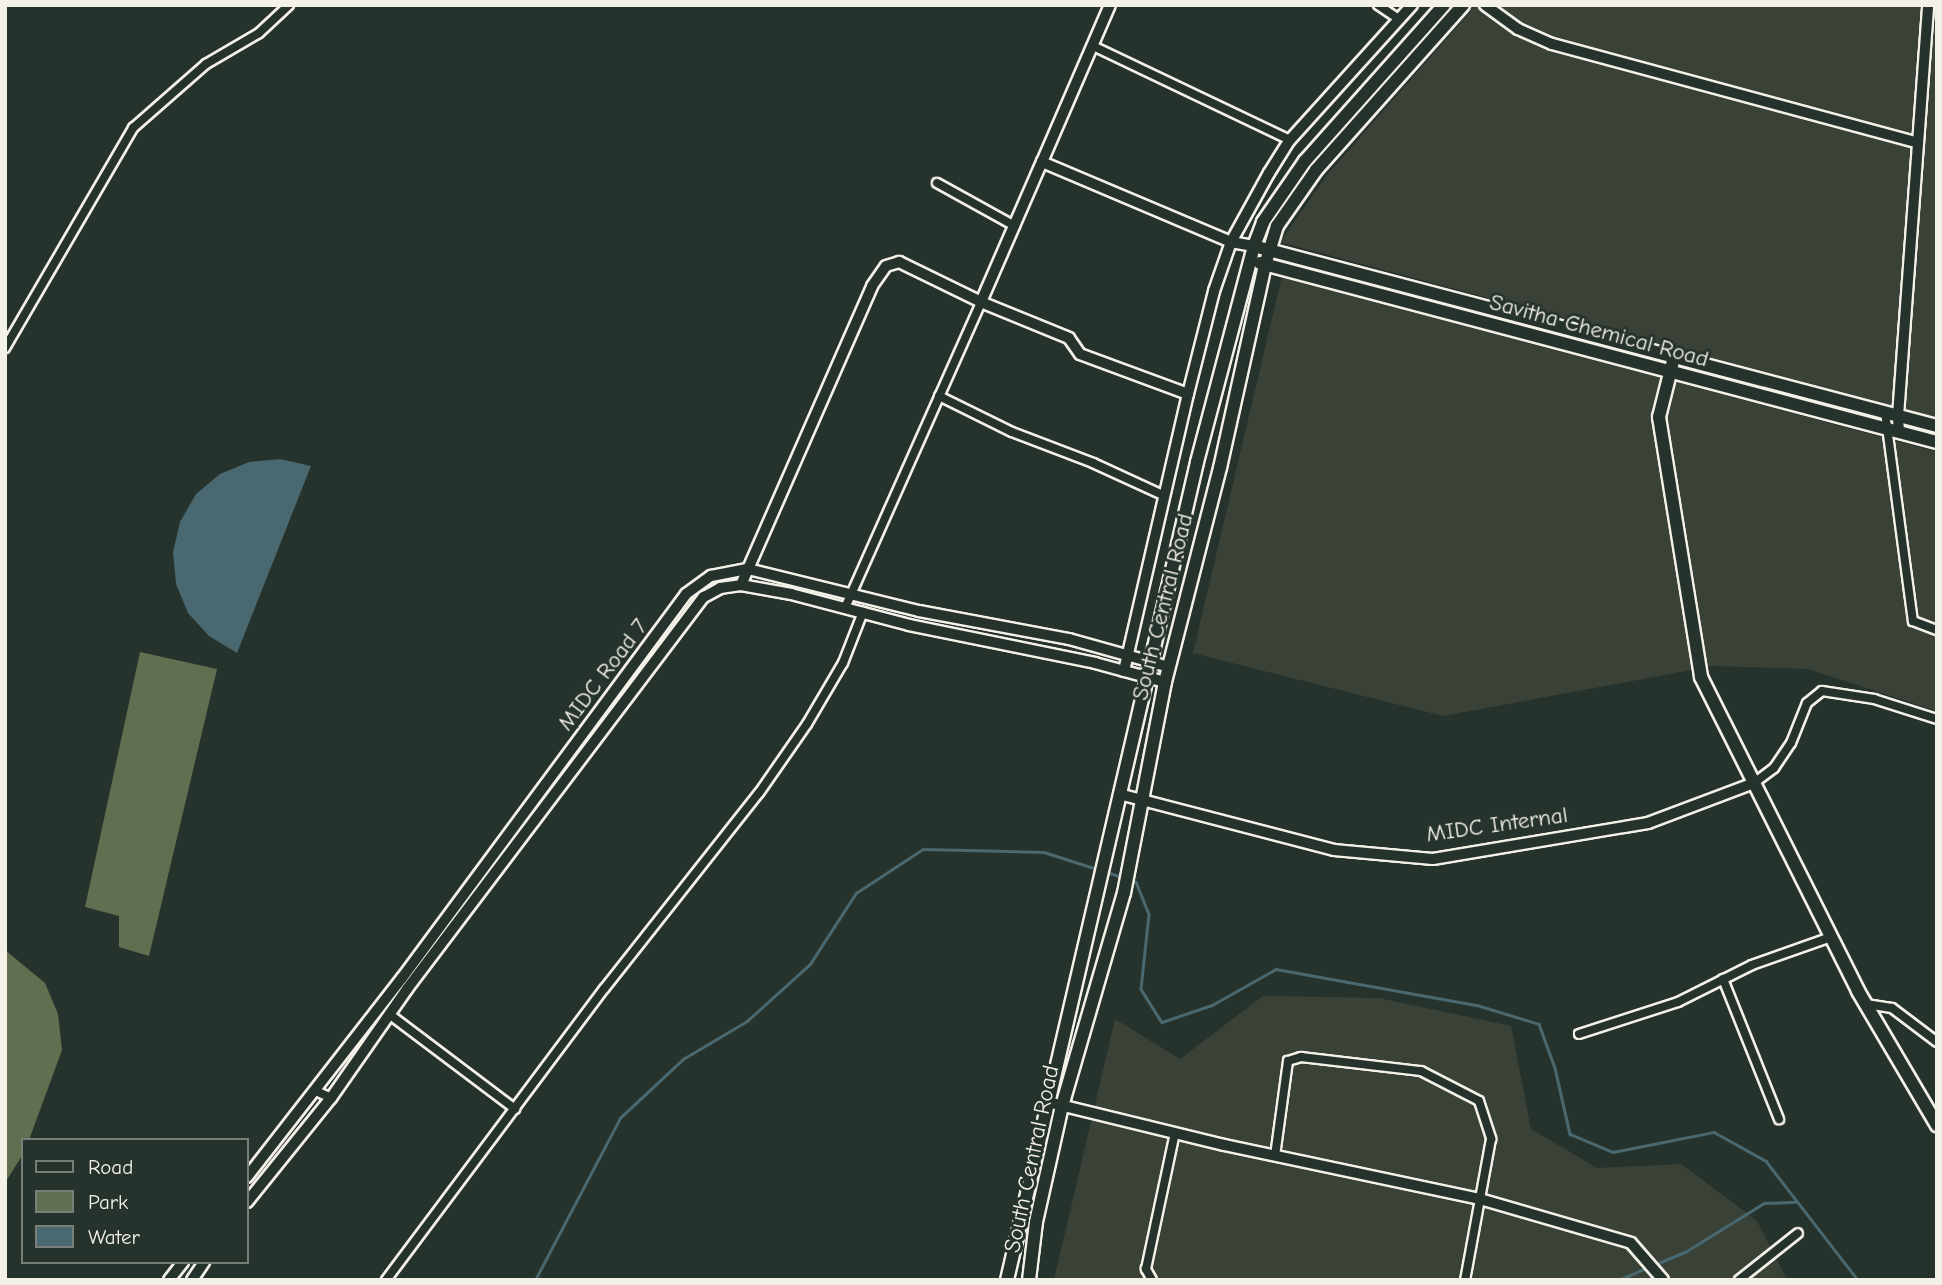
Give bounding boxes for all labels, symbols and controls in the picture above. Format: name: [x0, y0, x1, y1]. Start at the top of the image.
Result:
street label: Savitha Chemical Road: [1487, 289, 1711, 373]
street label: South Central Road: [1126, 511, 1200, 703]
street label: MIDC Road 7: [552, 614, 654, 736]
street label: MIDC Internal: [1425, 801, 1569, 849]
street label: South Central Road: [999, 1063, 1065, 1255]
legend: [21, 1138, 248, 1264]
text: Road: [88, 1155, 133, 1179]
text: Park: [88, 1190, 128, 1214]
text: Water: [88, 1225, 140, 1249]

